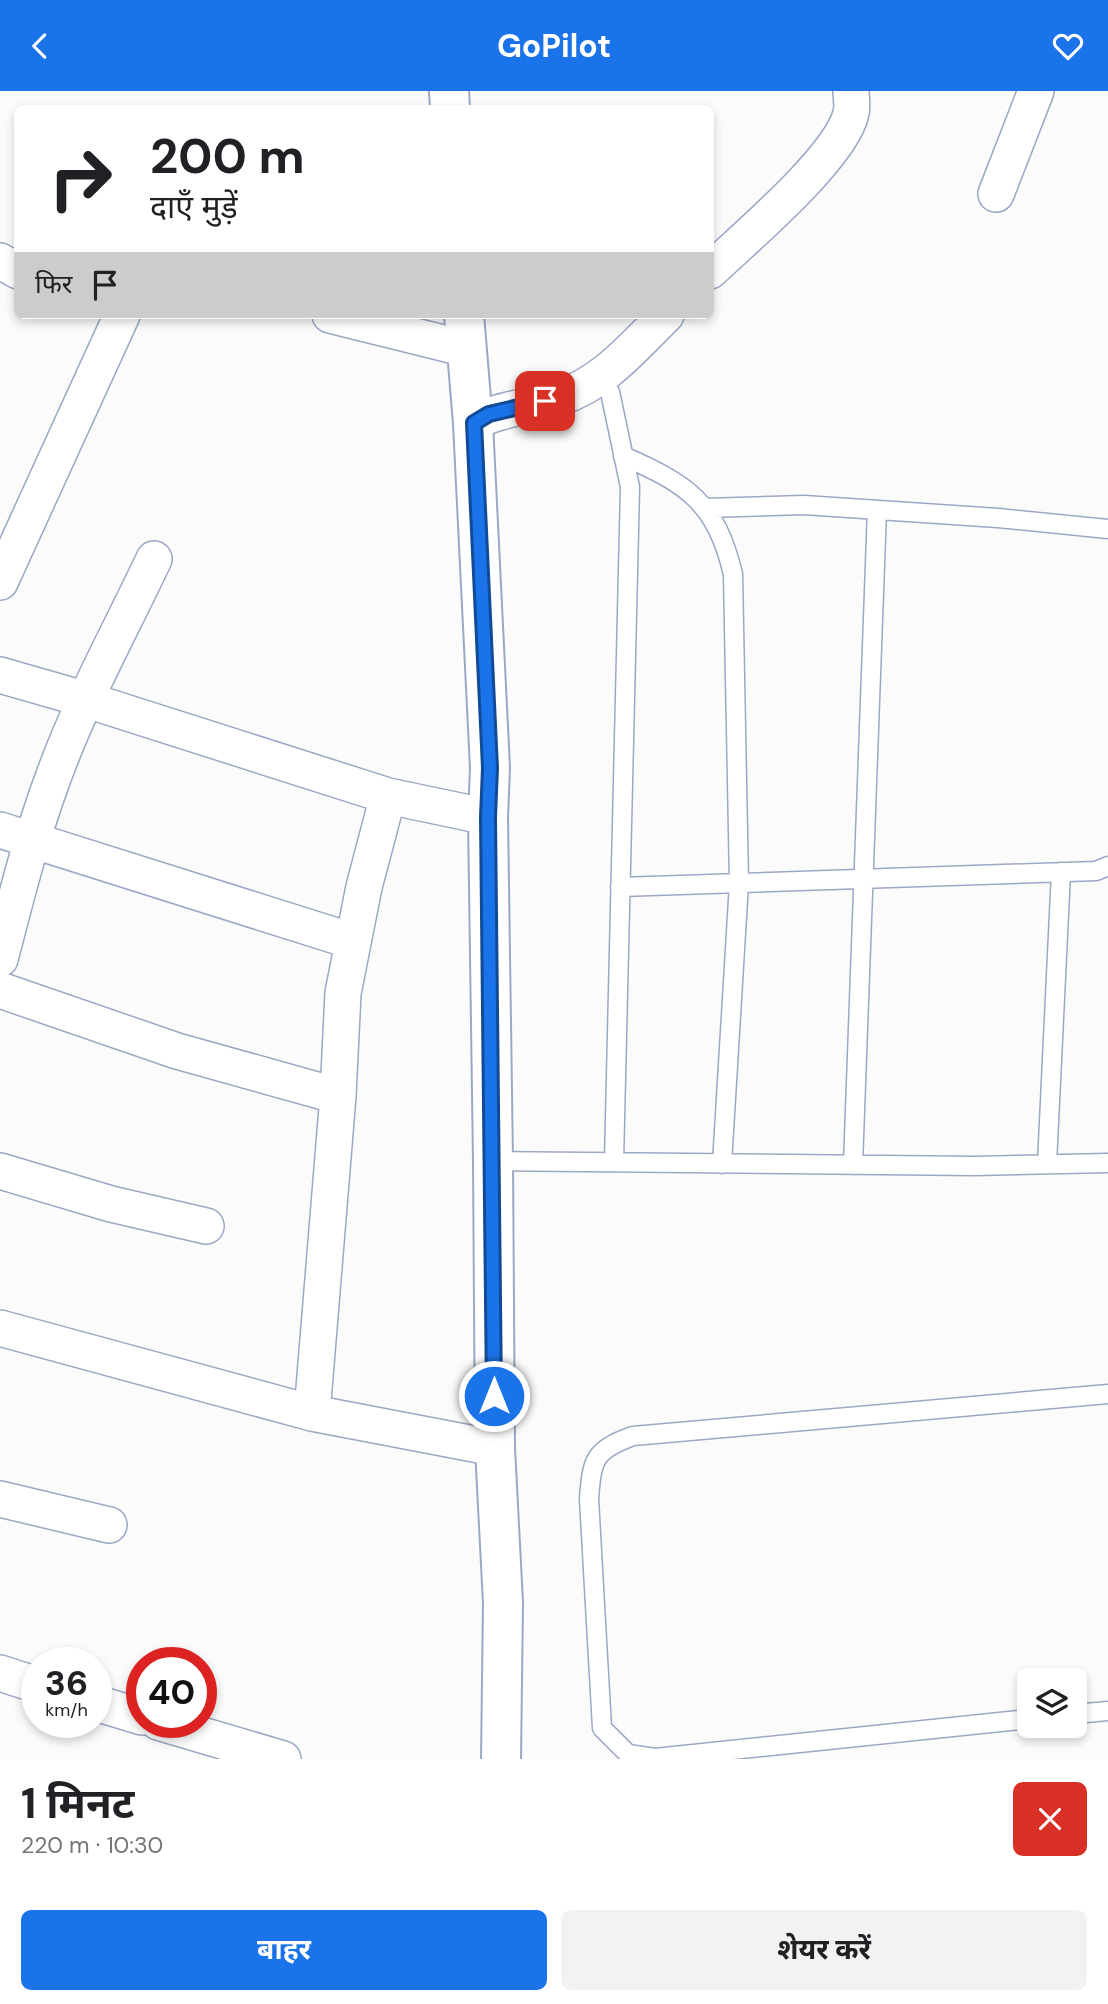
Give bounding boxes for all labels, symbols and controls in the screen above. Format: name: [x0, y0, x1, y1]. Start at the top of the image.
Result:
text: GoPilot: [497, 25, 611, 67]
icon: back: [21, 27, 59, 65]
icon: heart: [1049, 27, 1087, 65]
text: 200 m: [150, 124, 305, 188]
icon: right: [35, 133, 126, 224]
text: दाएँ मुड़ें: [150, 186, 238, 228]
icon: arrive: [86, 266, 124, 304]
text: फिर: [35, 267, 72, 301]
pin: [515, 371, 575, 431]
icon: arrive: [526, 382, 564, 420]
position arrow: [457, 1359, 531, 1433]
speed limit sign: 40: [126, 1647, 217, 1738]
text: 36: [45, 1660, 88, 1706]
map controls: [1017, 1668, 1087, 1738]
button: layers: [1017, 1668, 1087, 1738]
text: km/h: [45, 1698, 88, 1722]
text: 1 मिनट: [21, 1776, 134, 1831]
button: close: [1013, 1782, 1087, 1856]
text: 220 m · 10:30: [21, 1830, 163, 1860]
button: बाहर: [21, 1910, 547, 1990]
button: शेयर करें: [561, 1910, 1087, 1990]

